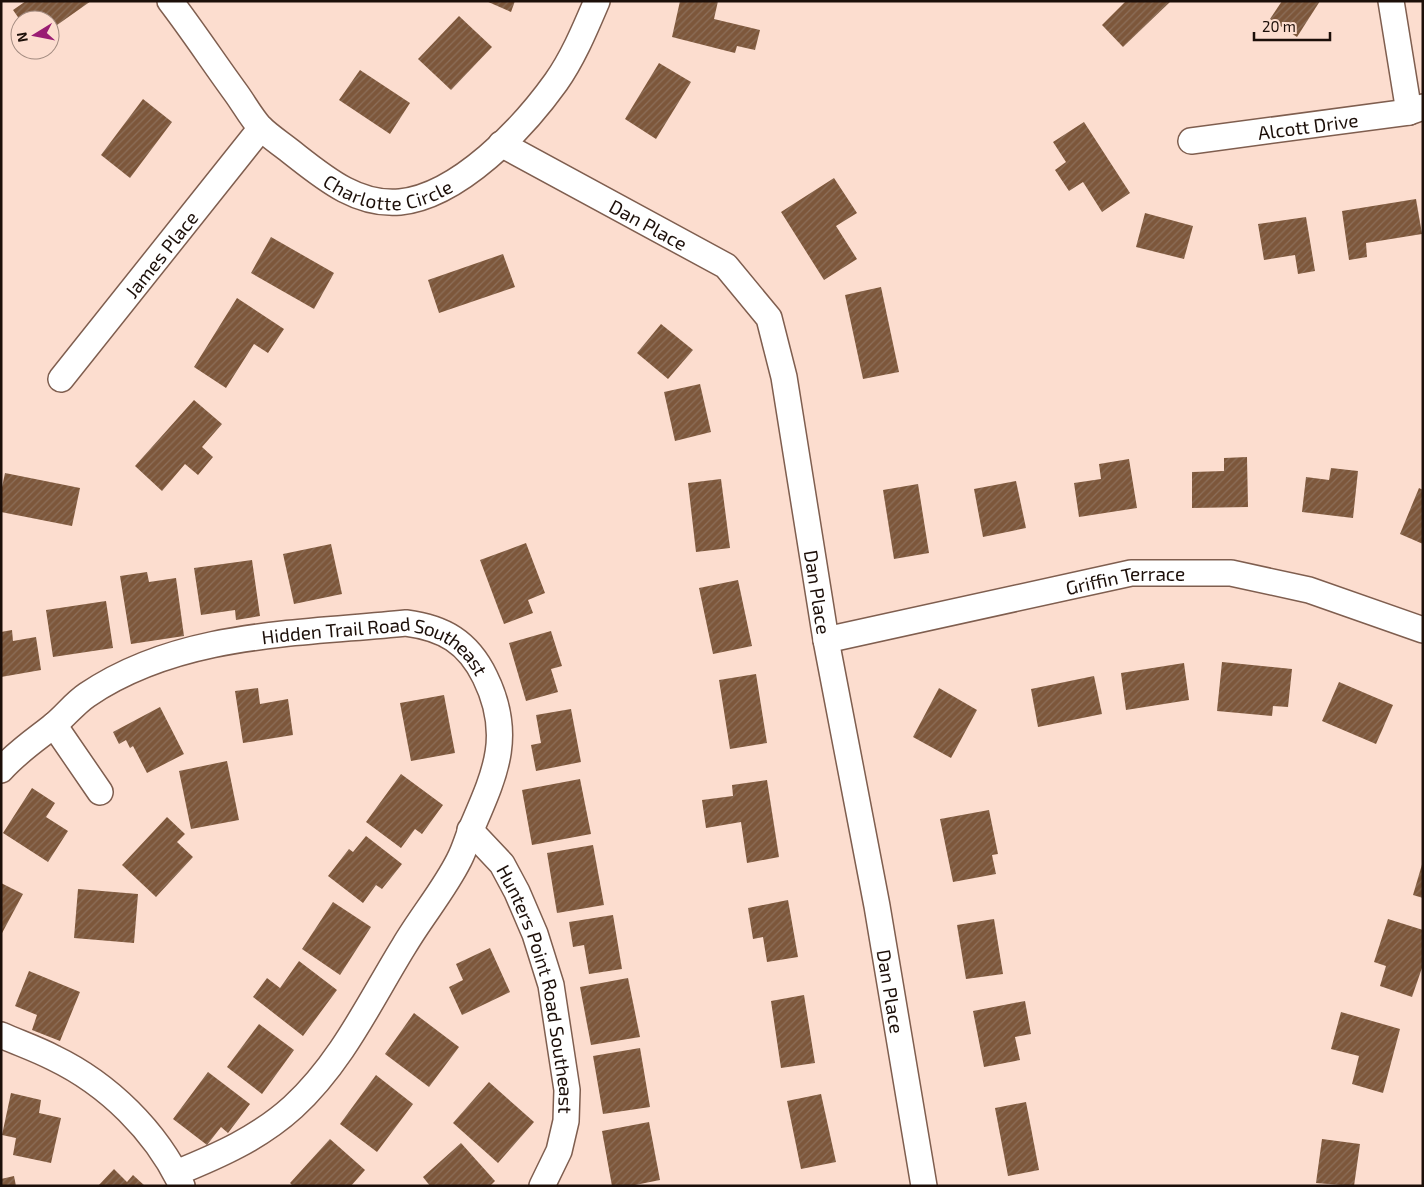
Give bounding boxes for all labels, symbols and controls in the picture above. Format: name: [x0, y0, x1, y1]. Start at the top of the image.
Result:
north arrow: [10, 10, 60, 60]
scale bar: [1254, 10, 1330, 42]
text: 20 m: [1262, 17, 1296, 35]
text: N: [12, 31, 31, 44]
street label: Alcott Drive: [1256, 107, 1360, 144]
street label: Charlotte Circle: [320, 169, 456, 214]
street label: Dan Place: [606, 194, 692, 254]
street label: James Place: [119, 206, 202, 302]
street label: Dan Place: [800, 548, 836, 636]
street label: Griffin Terrace: [1063, 562, 1185, 599]
street label: Hidden Trail Road Southeast: [260, 611, 493, 679]
street label: Hunters Point Road Southeast: [493, 860, 579, 1114]
street label: Dan Place: [873, 948, 910, 1035]

